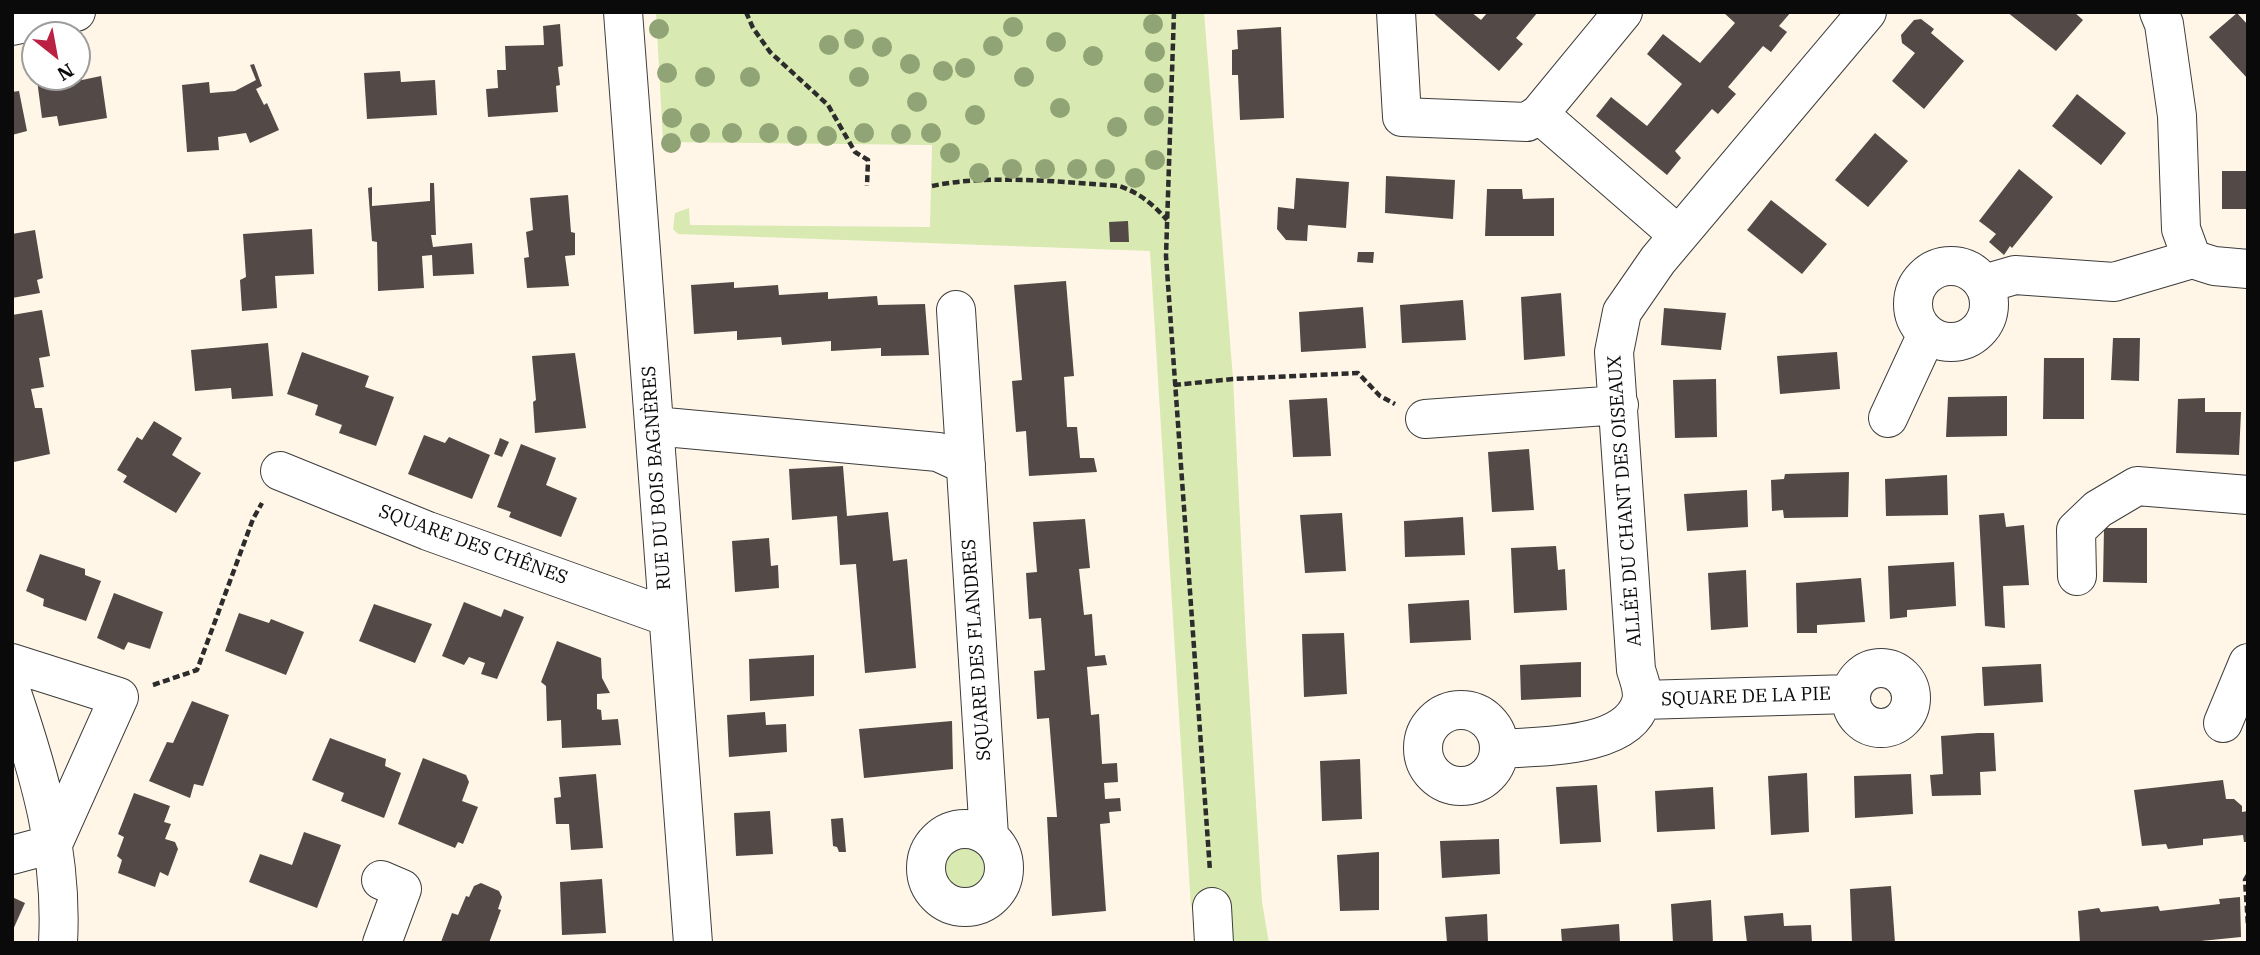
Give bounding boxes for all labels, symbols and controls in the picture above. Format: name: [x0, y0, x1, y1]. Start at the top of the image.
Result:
north arrow: [21, 21, 91, 91]
text: N: [53, 58, 78, 86]
street label: ALLÉE DU CHANT DES OISEAUX: [1603, 355, 1647, 647]
street label: RUE DU BOIS BAGNÈRES: [638, 365, 676, 591]
street label: SQUARE DES CHÊNES: [375, 500, 571, 590]
street label: SQUARE DES FLANDRES: [958, 538, 996, 762]
street label: SQUARE DE LA PIE: [1661, 683, 1831, 711]

